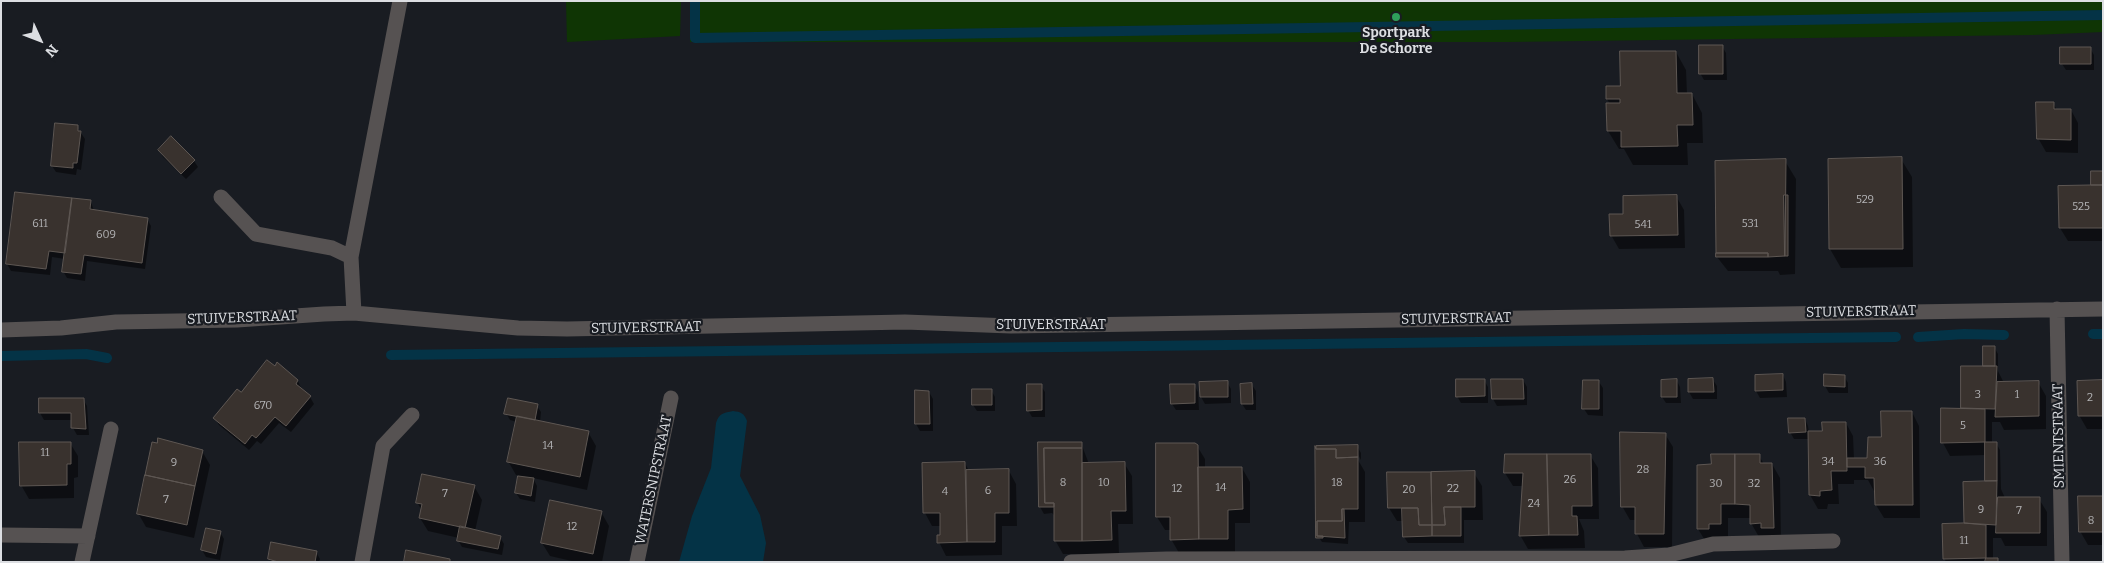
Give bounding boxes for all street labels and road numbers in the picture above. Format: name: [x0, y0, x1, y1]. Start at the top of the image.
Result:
street label: STUIVERSTRAAT: [1806, 303, 1916, 321]
street label: STUIVERSTRAAT: [187, 308, 297, 328]
street label: STUIVERSTRAAT: [1401, 310, 1511, 328]
street label: STUIVERSTRAAT: [996, 317, 1106, 333]
street label: STUIVERSTRAAT: [591, 319, 701, 337]
street label: SMIENTSTRAAT: [2050, 383, 2068, 489]
street label: WATERSNIPSTRAAT: [632, 414, 676, 546]

